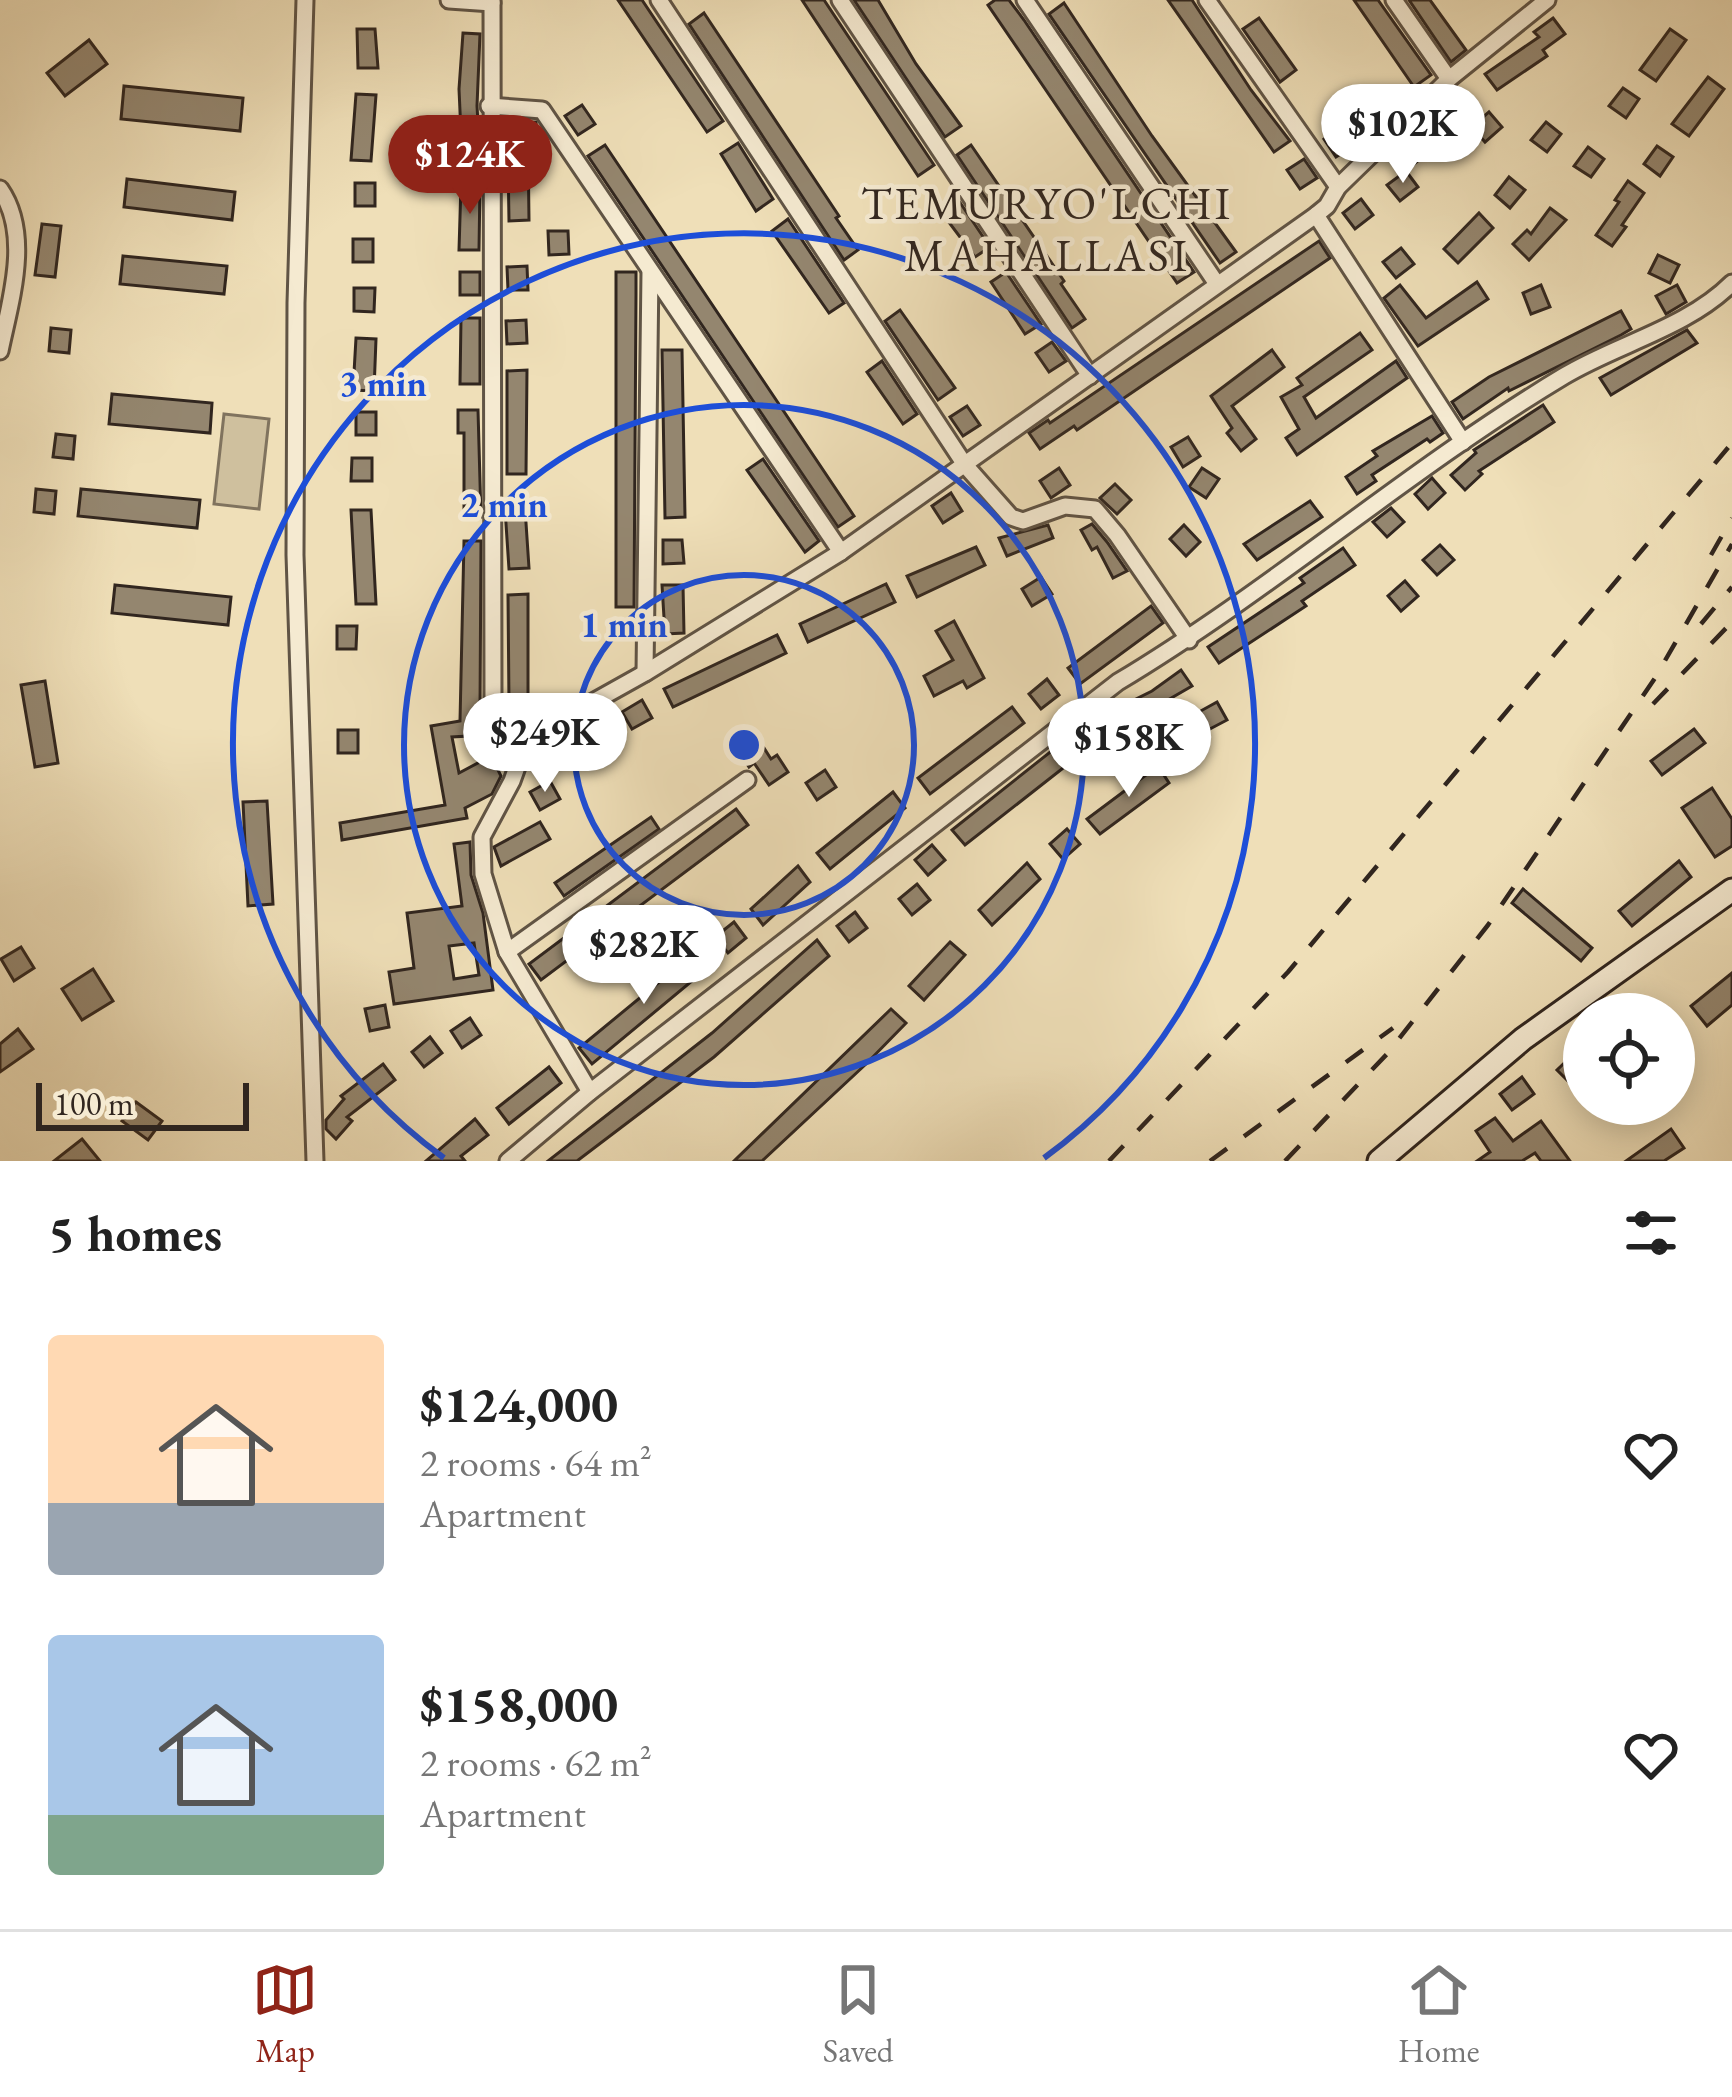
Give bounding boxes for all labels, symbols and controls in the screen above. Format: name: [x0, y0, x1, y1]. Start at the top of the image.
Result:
pin: $102K: [1319, 84, 1487, 186]
text: $102K: [1348, 97, 1458, 148]
pin: $124K: [386, 115, 554, 217]
text: $124K: [415, 128, 525, 179]
district label: TEMURYO'LCHI MAHALLASI: [861, 174, 1233, 284]
text: 3 min: [339, 360, 427, 407]
text: 2 min: [460, 481, 548, 528]
text: 1 min: [580, 601, 668, 648]
pin: $249K: [461, 693, 629, 795]
pin: $158K: [1045, 698, 1213, 800]
text: $249K: [490, 706, 600, 757]
text: $158K: [1074, 711, 1184, 762]
centre of rings: [723, 724, 765, 766]
pin: $282K: [560, 905, 728, 1007]
text: $282K: [589, 918, 699, 969]
map controls: [1563, 993, 1695, 1125]
button: locate: [1563, 993, 1695, 1125]
scale bar: [36, 1077, 249, 1130]
text: 100 m: [54, 1082, 134, 1125]
text: 5 homes: [48, 1200, 222, 1266]
icon: filters: [1618, 1200, 1684, 1266]
text: $124,000: [420, 1371, 618, 1437]
icon: home: [144, 1383, 288, 1527]
icon: heart: [1618, 1422, 1684, 1488]
text: 2 rooms · 64 m²: [420, 1437, 652, 1488]
text: Apartment: [420, 1488, 586, 1539]
text: $158,000: [420, 1671, 618, 1737]
icon: home: [144, 1683, 288, 1827]
icon: heart: [1618, 1722, 1684, 1788]
text: 2 rooms · 62 m²: [420, 1737, 652, 1788]
text: Apartment: [420, 1788, 586, 1839]
tab: Map: [252, 1957, 318, 2072]
tab: Saved: [823, 1957, 894, 2072]
tab: Home: [1398, 1957, 1480, 2072]

